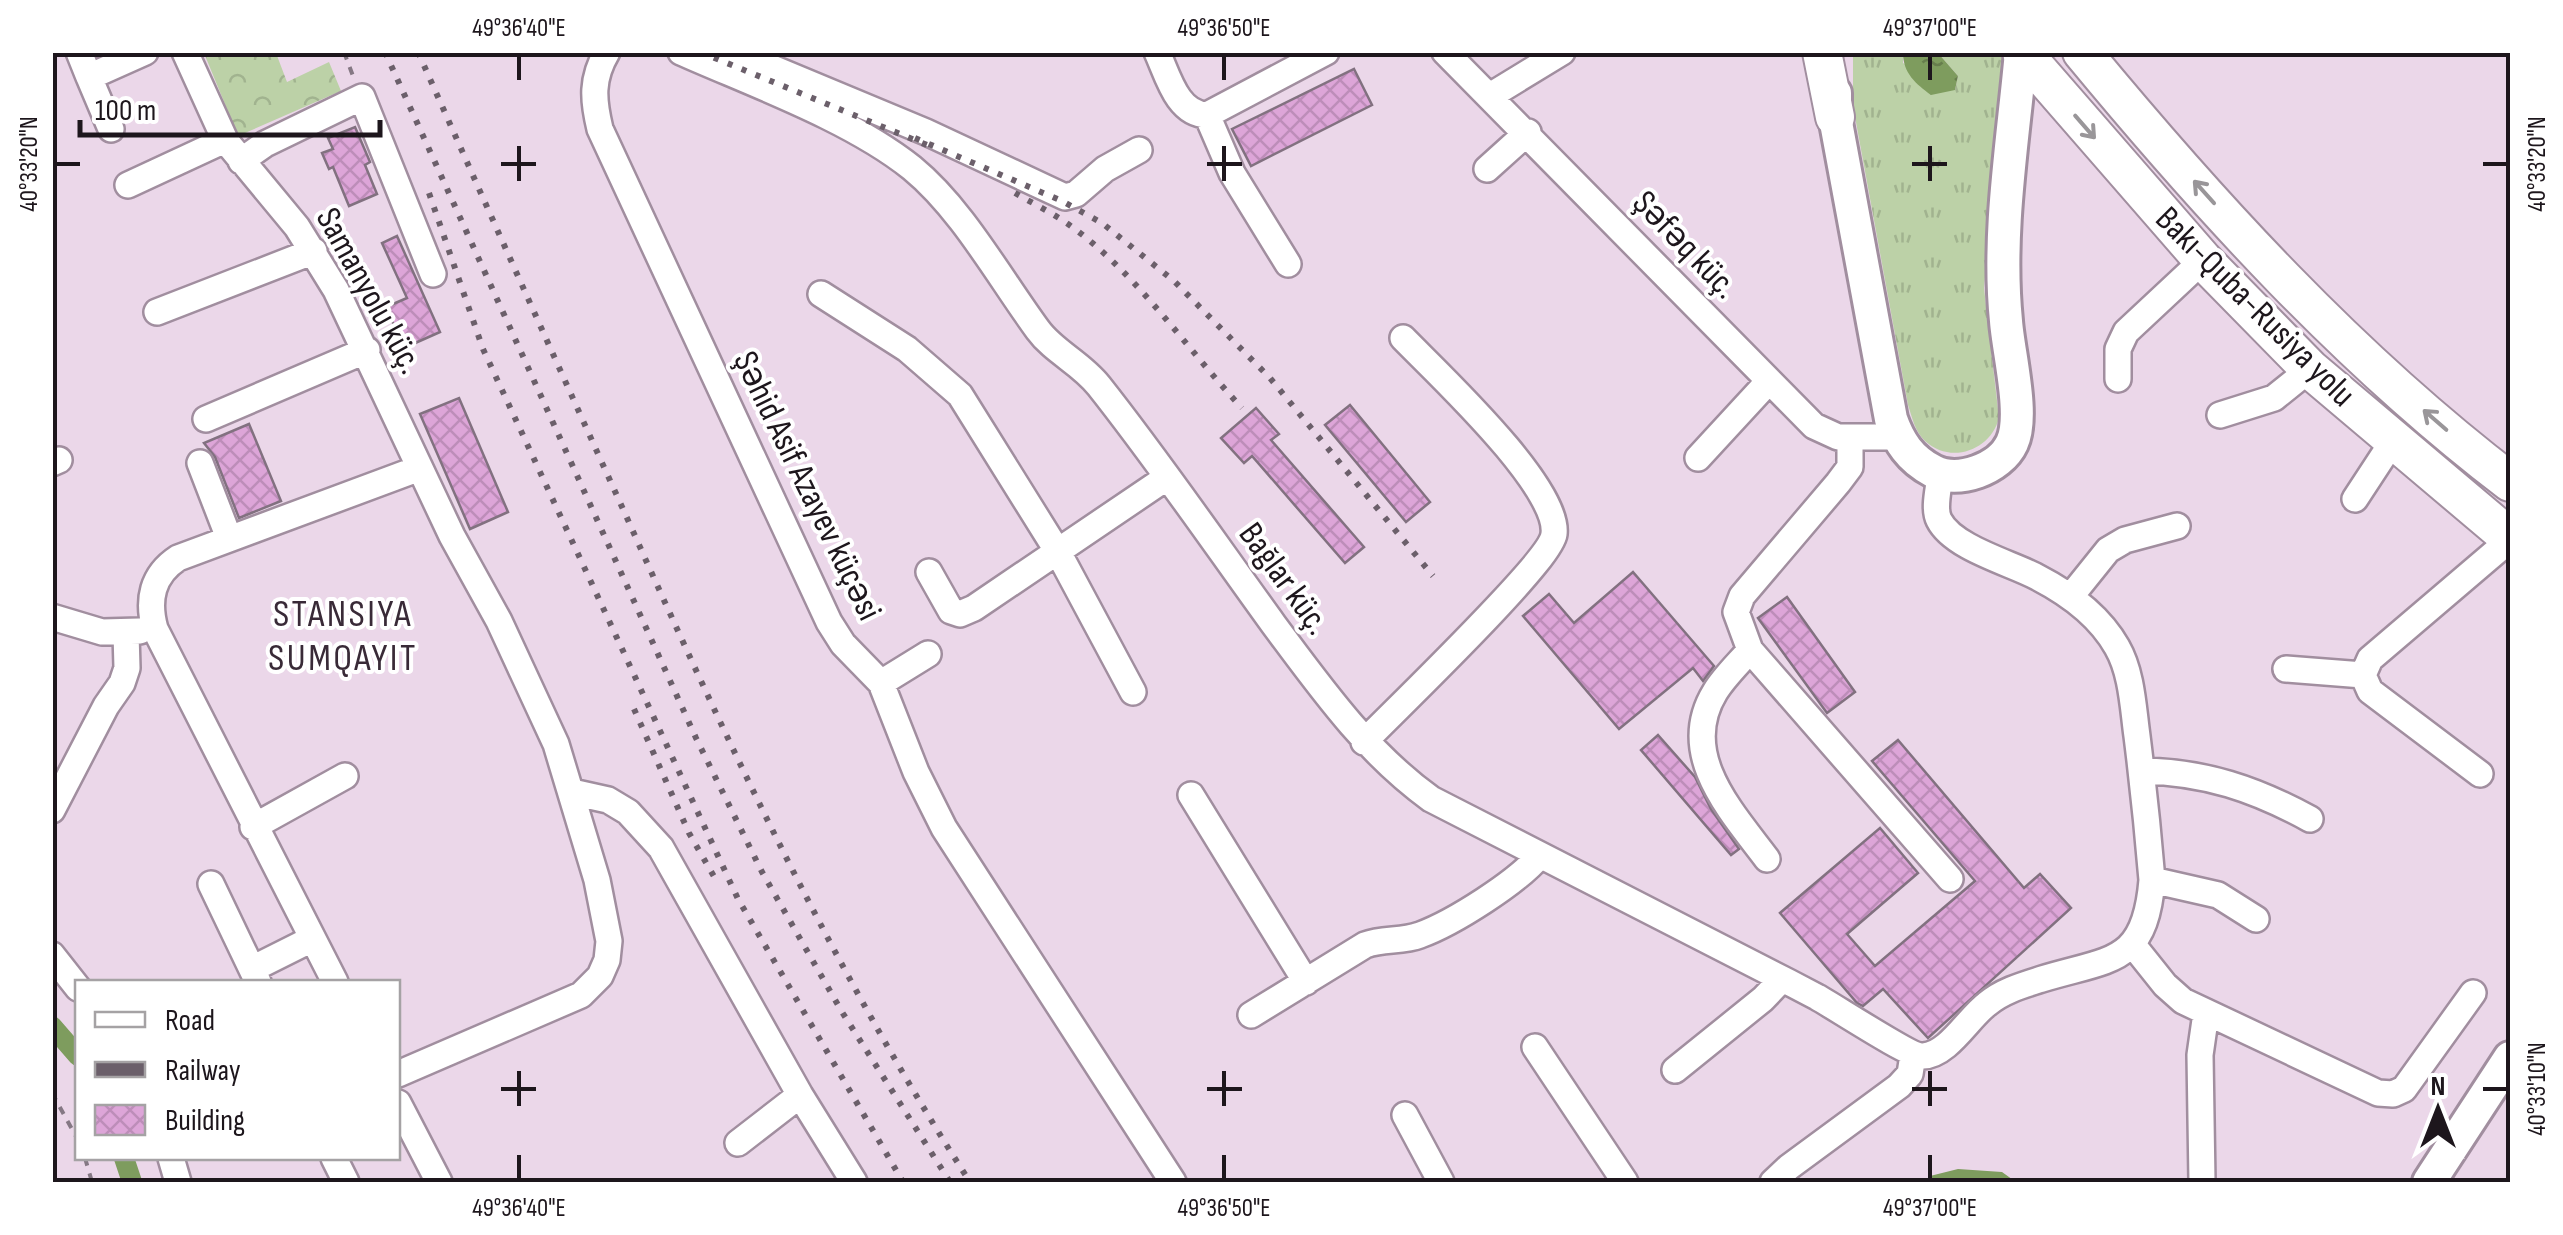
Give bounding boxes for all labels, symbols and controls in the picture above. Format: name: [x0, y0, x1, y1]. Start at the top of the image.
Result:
text: 49°36'40"E: [472, 13, 566, 44]
text: 49°36'50"E: [1177, 13, 1271, 44]
text: 49°37'00"E: [1883, 13, 1977, 44]
scale bar: [80, 75, 380, 137]
text: 100 m: [95, 93, 156, 129]
one-way arrow: [2073, 114, 2096, 139]
text: 40°33'20"N: [14, 116, 45, 212]
text: 40°33'20"N: [2522, 116, 2553, 212]
one-way arrow: [2192, 180, 2215, 205]
street label: Şəfəq küç.: [1623, 182, 1747, 308]
street label: Bakı-Quba-Rusiya yolu: [2146, 198, 2364, 416]
street label: Samanyolu küç.: [306, 201, 432, 381]
street label: Şəhid Asif Azayev küçəsi: [723, 345, 891, 627]
one-way arrow: [2423, 409, 2449, 431]
street label: Bağlar küç.: [1229, 515, 1339, 643]
district label: STANSIYA SUMQAYIT: [268, 592, 418, 681]
legend: [75, 980, 400, 1160]
text: Road: [165, 1003, 215, 1039]
text: 40°33'10"N: [2522, 1042, 2553, 1136]
text: Railway: [165, 1053, 241, 1089]
north arrow: [2388, 1060, 2488, 1160]
text: N: [2431, 1070, 2445, 1103]
text: Building: [165, 1103, 245, 1139]
text: 49°36'40"E: [472, 1193, 566, 1224]
text: 49°36'50"E: [1177, 1193, 1271, 1224]
text: 49°37'00"E: [1883, 1193, 1977, 1224]

